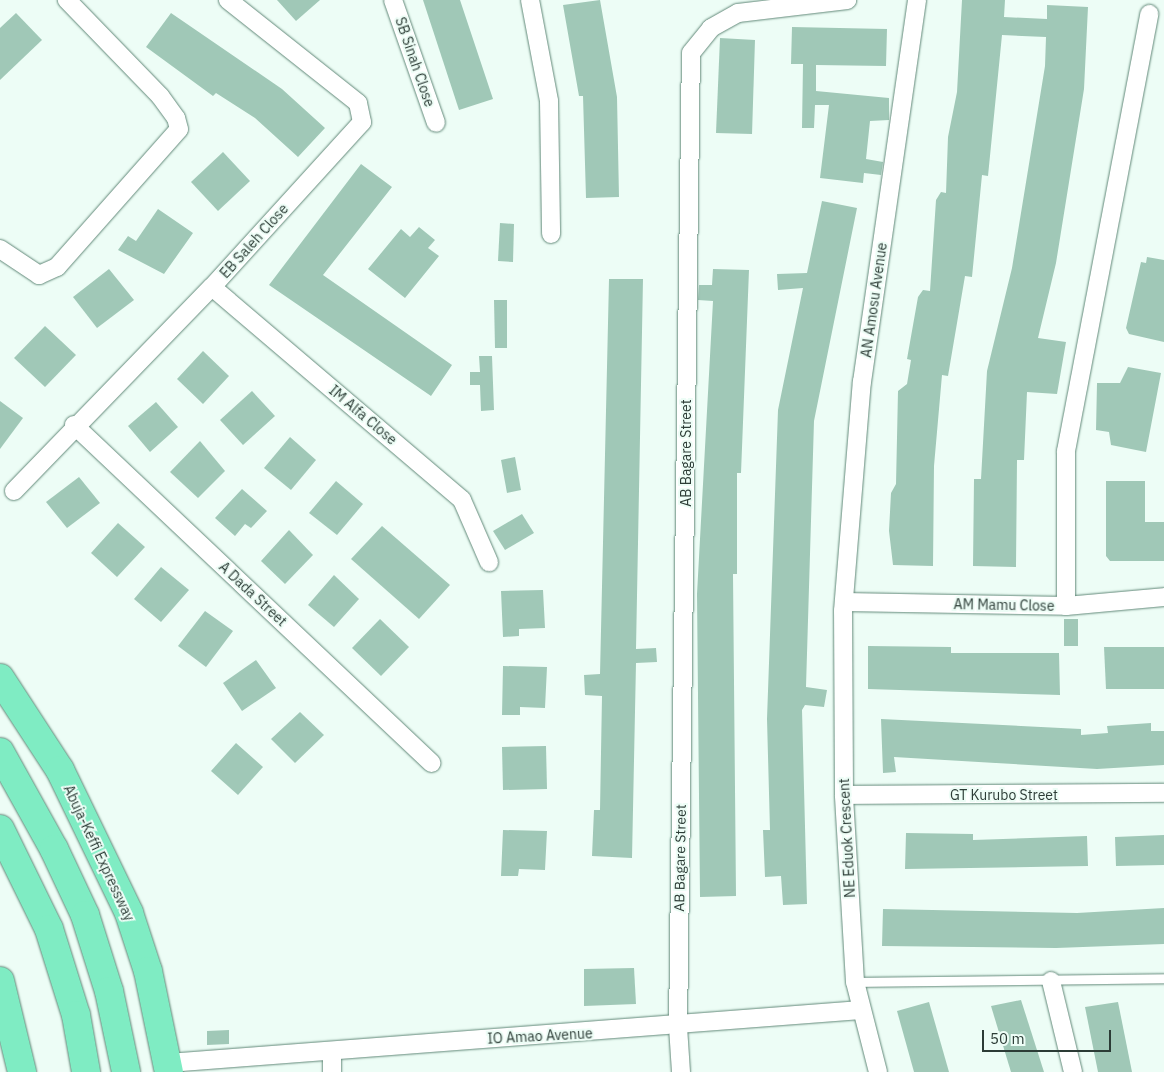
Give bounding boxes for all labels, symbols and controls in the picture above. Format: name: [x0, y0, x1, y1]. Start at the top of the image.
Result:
street label: SB Sinah Close: [392, 15, 438, 109]
street label: EB Saleh Close: [216, 201, 292, 281]
street label: AN Amosu Avenue: [858, 241, 890, 359]
street label: IM Alfa Close: [326, 382, 400, 448]
street label: AB Bagare Street: [678, 399, 694, 507]
street label: A Dada Street: [216, 558, 290, 630]
street label: AM Mamu Close: [953, 596, 1055, 614]
street label: NE Eduok Crescent: [835, 778, 859, 898]
street label: Abuja-Keffi Expressway: [60, 782, 138, 924]
street label: GT Kurubo Street: [950, 787, 1058, 803]
street label: AB Bagare Street: [671, 804, 689, 912]
scale bar: [984, 1020, 1113, 1052]
street label: IO Amao Avenue: [487, 1025, 593, 1047]
text: 50 m: [990, 1029, 1025, 1048]

